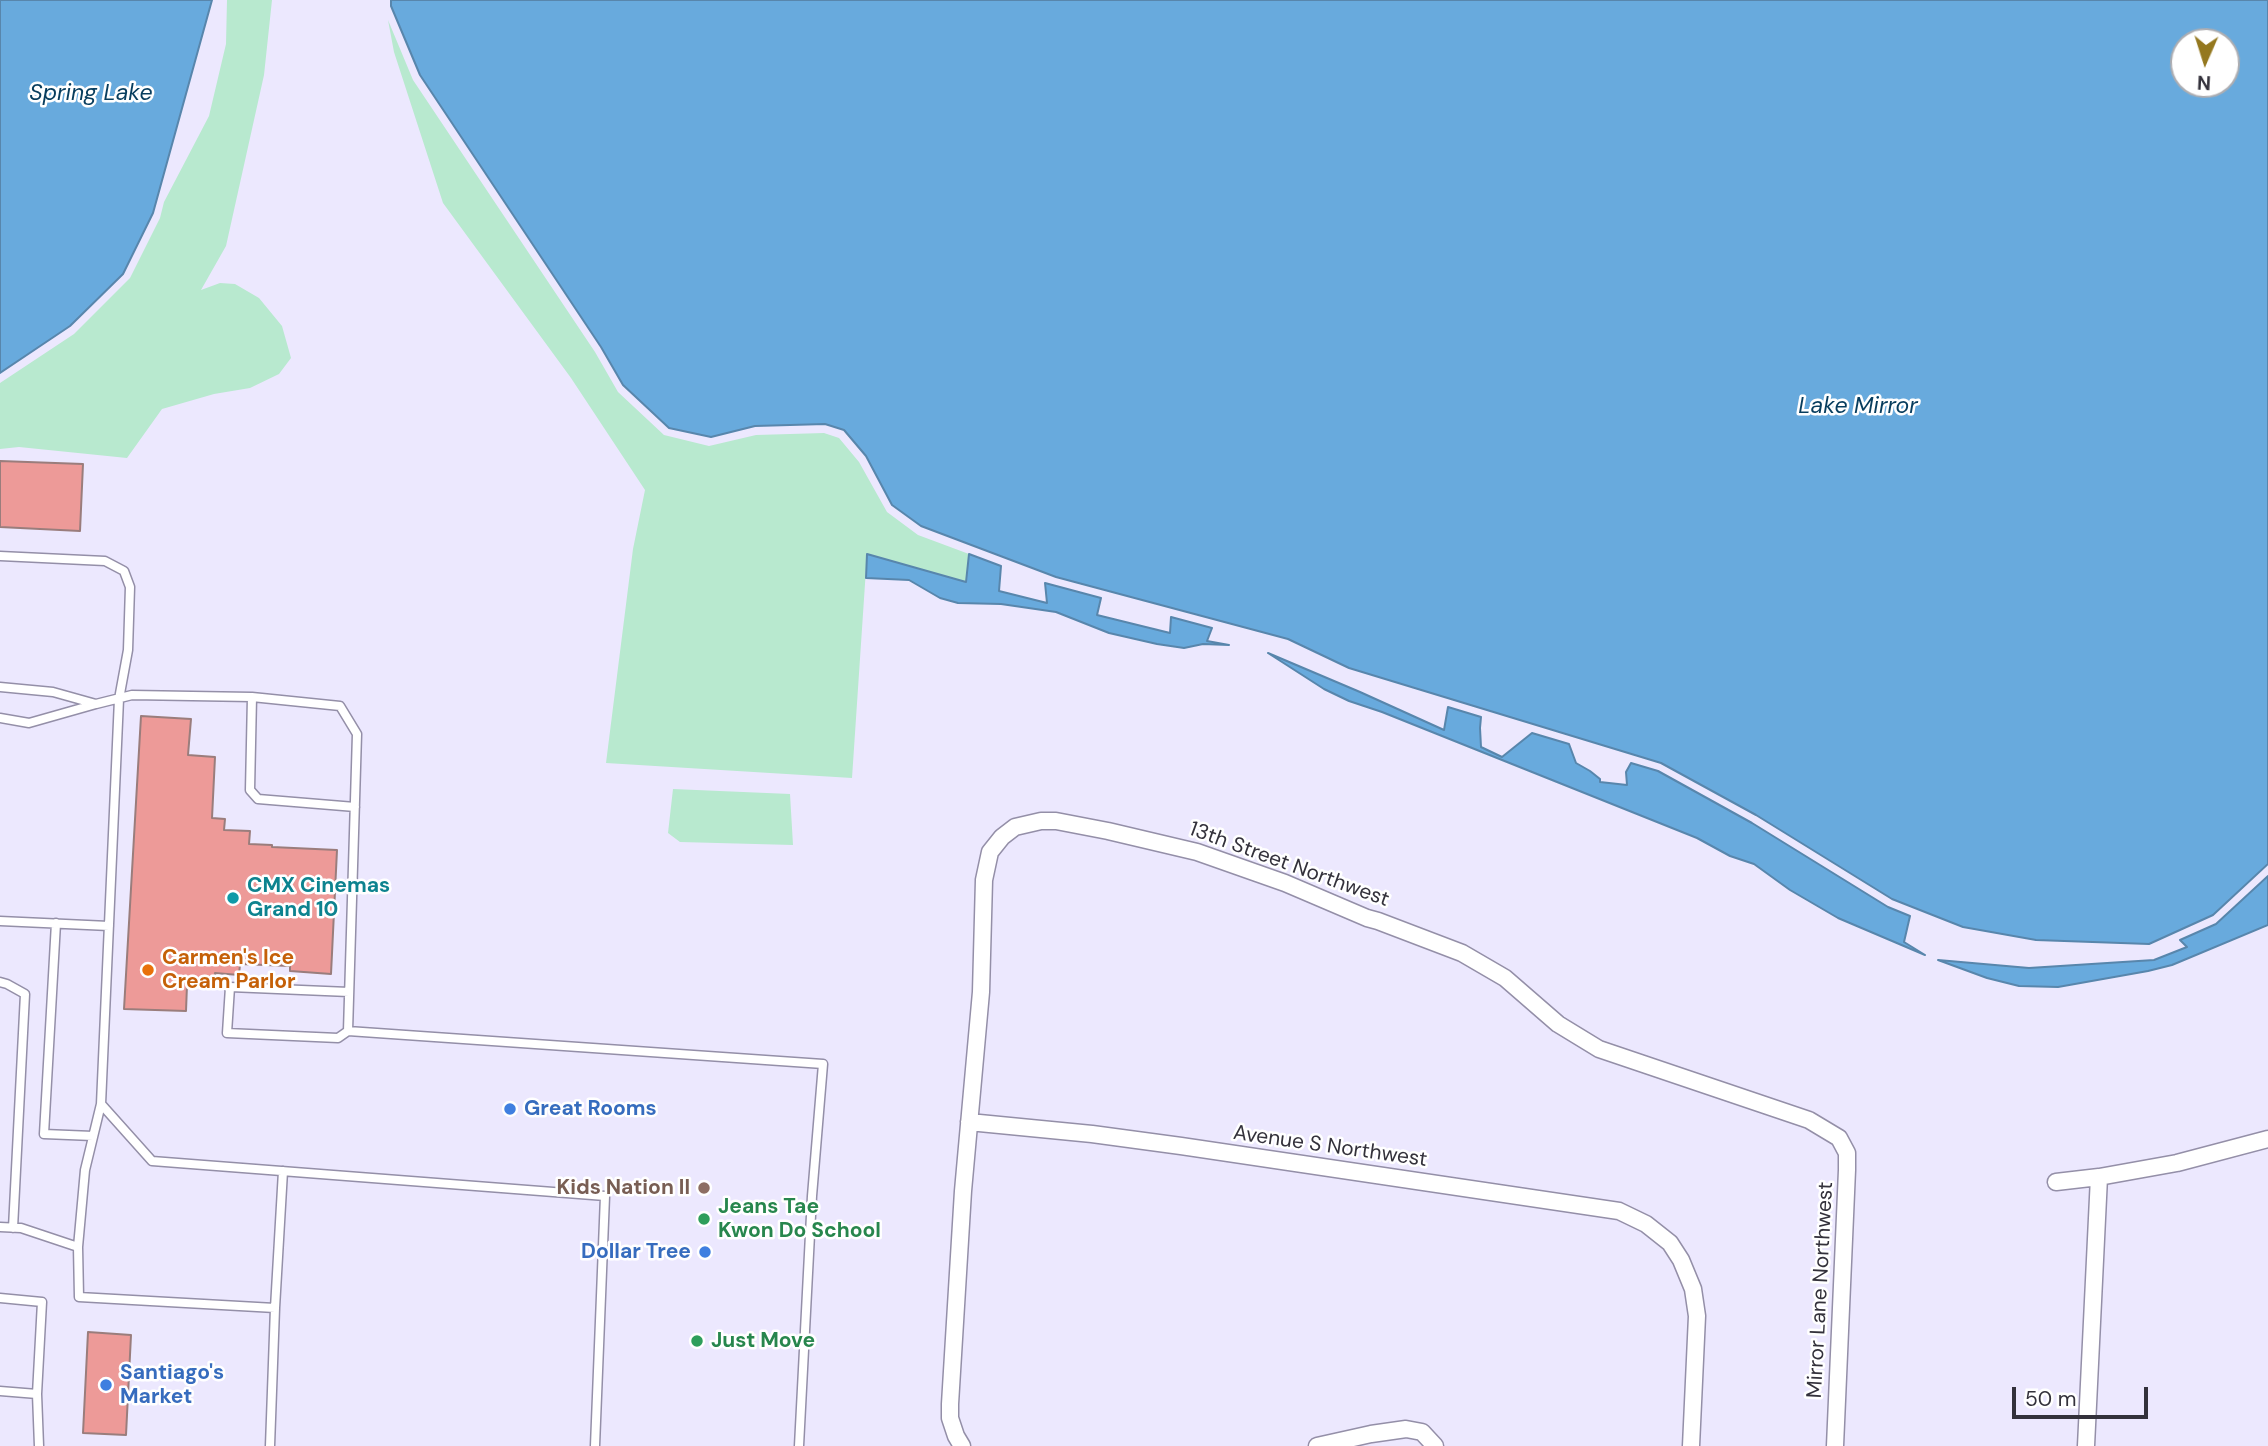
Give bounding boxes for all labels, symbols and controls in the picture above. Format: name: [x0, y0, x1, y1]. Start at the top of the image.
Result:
north arrow: [2170, 28, 2240, 98]
text: N: [2196, 70, 2212, 95]
water label: Spring Lake: [29, 80, 153, 108]
water label: Lake Mirror: [1798, 393, 1918, 421]
street label: 13th Street Northwest: [1186, 817, 1392, 913]
place label: CMX Cinemas Grand 10: [247, 873, 390, 923]
marker: CMX Cinemas Grand 10: [225, 890, 241, 906]
place label: Carmen's Ice Cream Parlor: [162, 945, 296, 995]
marker: Carmen's Ice Cream Parlor: [140, 962, 156, 978]
place label: Great Rooms: [524, 1096, 657, 1122]
marker: Great Rooms: [502, 1101, 518, 1117]
street label: Avenue S Northwest: [1231, 1121, 1429, 1173]
place label: Kids Nation ll: [556, 1175, 690, 1201]
marker: Kids Nation ll: [696, 1180, 712, 1196]
street label: Mirror Lane Northwest: [1803, 1181, 1839, 1399]
place label: Jeans Tae Kwon Do School: [718, 1194, 881, 1244]
marker: Jeans Tae Kwon Do School: [696, 1211, 712, 1227]
place label: Dollar Tree: [581, 1239, 691, 1265]
marker: Dollar Tree: [697, 1244, 713, 1260]
place label: Just Move: [711, 1328, 815, 1354]
marker: Just Move: [689, 1333, 705, 1349]
place label: Santiago's Market: [120, 1360, 224, 1410]
scale bar: [2016, 1372, 2152, 1416]
marker: Santiago's Market: [98, 1377, 114, 1393]
text: 50 m: [2025, 1385, 2076, 1413]

